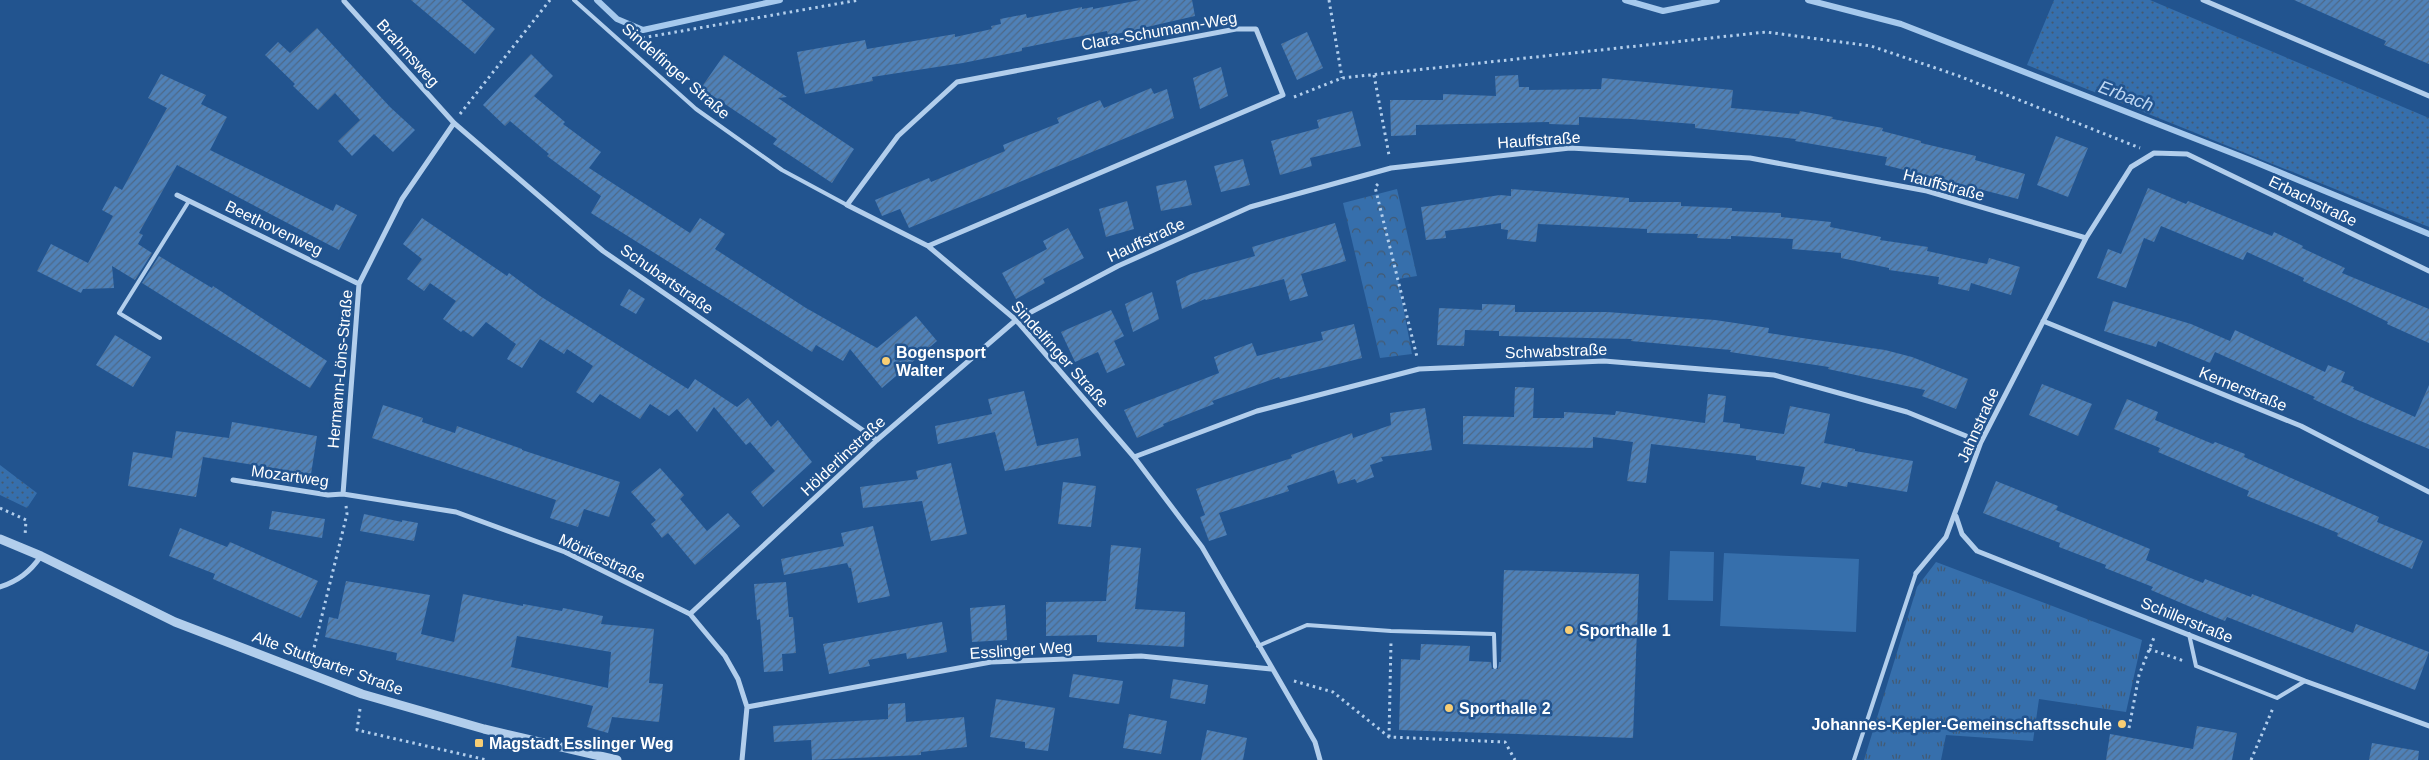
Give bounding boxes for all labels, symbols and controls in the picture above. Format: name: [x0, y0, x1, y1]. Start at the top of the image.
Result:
street label: Clara-Schumann-Weg: [1080, 9, 1238, 53]
street label: Brahmsweg: [373, 16, 443, 90]
street label: Sindelfinger Straße: [619, 20, 733, 122]
water label: Erbach: [2096, 76, 2156, 116]
street label: Hauffstraße: [1497, 129, 1581, 151]
street label: Hauffstraße: [1902, 166, 1987, 204]
street label: Erbachstraße: [2266, 172, 2360, 230]
street label: Beethovenweg: [223, 197, 325, 259]
street label: Hauffstraße: [1105, 215, 1187, 265]
street label: Schubartstraße: [617, 241, 717, 317]
street label: Hermann-Löns-Straße: [325, 289, 355, 449]
street label: Sindelfinger Straße: [1008, 297, 1112, 411]
street label: Schwabstraße: [1505, 341, 1607, 361]
place label: Bogensport Walter: [896, 344, 986, 379]
marker: Bogensport Walter: [880, 355, 892, 367]
street label: Kernerstraße: [2197, 364, 2290, 414]
street label: Jahnstraße: [1954, 385, 2002, 465]
street label: Hölderlinstraße: [798, 413, 889, 499]
street label: Mozartweg: [250, 462, 330, 490]
street label: Mörikestraße: [556, 531, 648, 585]
street label: Schillerstraße: [2138, 594, 2236, 646]
place label: Sporthalle 1: [1579, 622, 1671, 639]
marker: Sporthalle 1: [1563, 624, 1575, 636]
street label: Alte Stuttgarter Straße: [250, 628, 406, 698]
street label: Esslinger Weg: [969, 638, 1073, 662]
place label: Sporthalle 2: [1459, 700, 1551, 717]
marker: Sporthalle 2: [1443, 702, 1455, 714]
place label: Johannes-Kepler-Gemeinschaftsschule: [1811, 716, 2112, 733]
marker: Johannes-Kepler-Gemeinschaftsschule: [2116, 718, 2128, 730]
place label: Magstadt Esslinger Weg: [489, 735, 674, 752]
marker: Magstadt Esslinger Weg: [473, 737, 485, 749]

